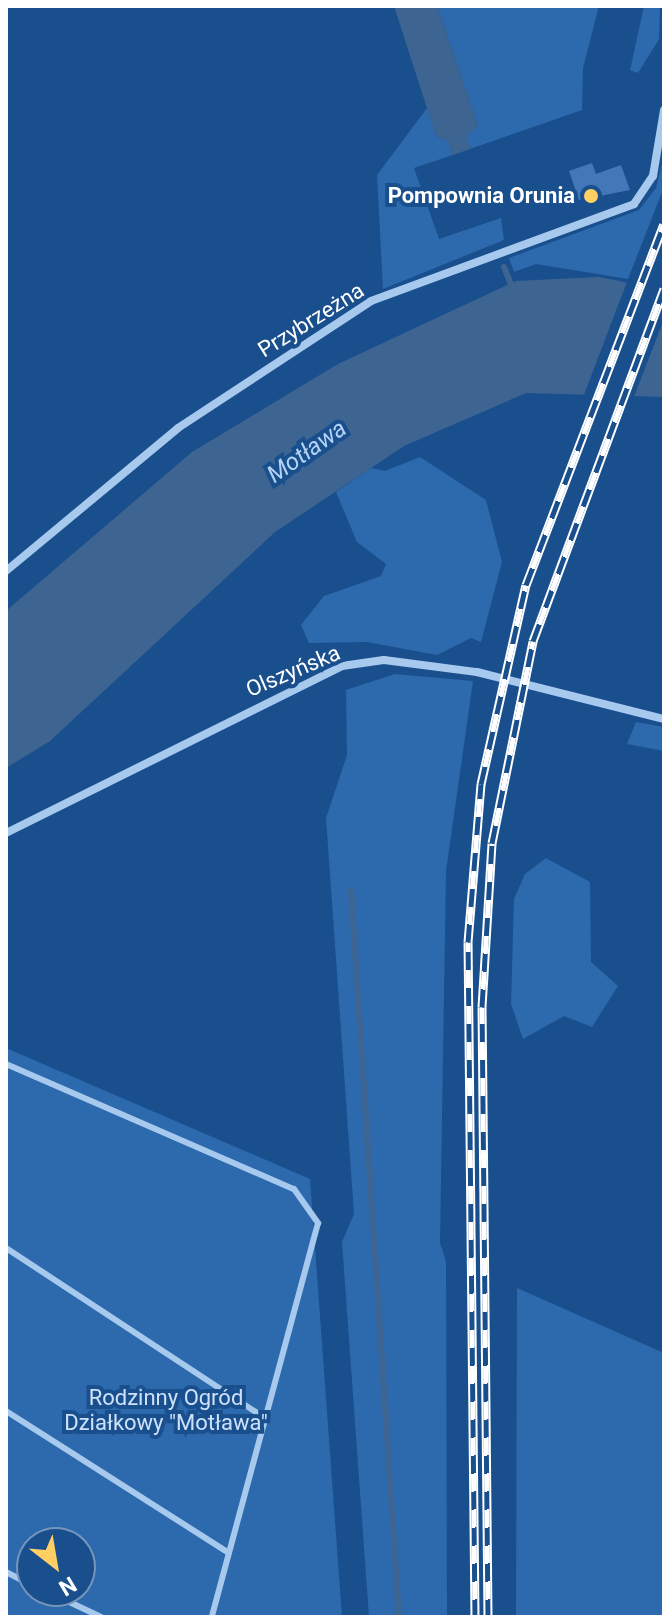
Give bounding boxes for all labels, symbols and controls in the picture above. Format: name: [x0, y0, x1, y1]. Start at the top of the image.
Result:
place label: Pompownia Orunia: [388, 183, 575, 209]
marker: Pompownia Orunia: [582, 187, 600, 205]
street label: Przybrzeżna: [253, 277, 369, 363]
water label: Motława: [262, 414, 352, 490]
street label: Olszyńska: [242, 639, 344, 703]
park label: Rodzinny Ogród Działkowy "Motława": [64, 1384, 268, 1436]
north arrow: [16, 1527, 96, 1607]
text: N: [54, 1572, 81, 1601]

